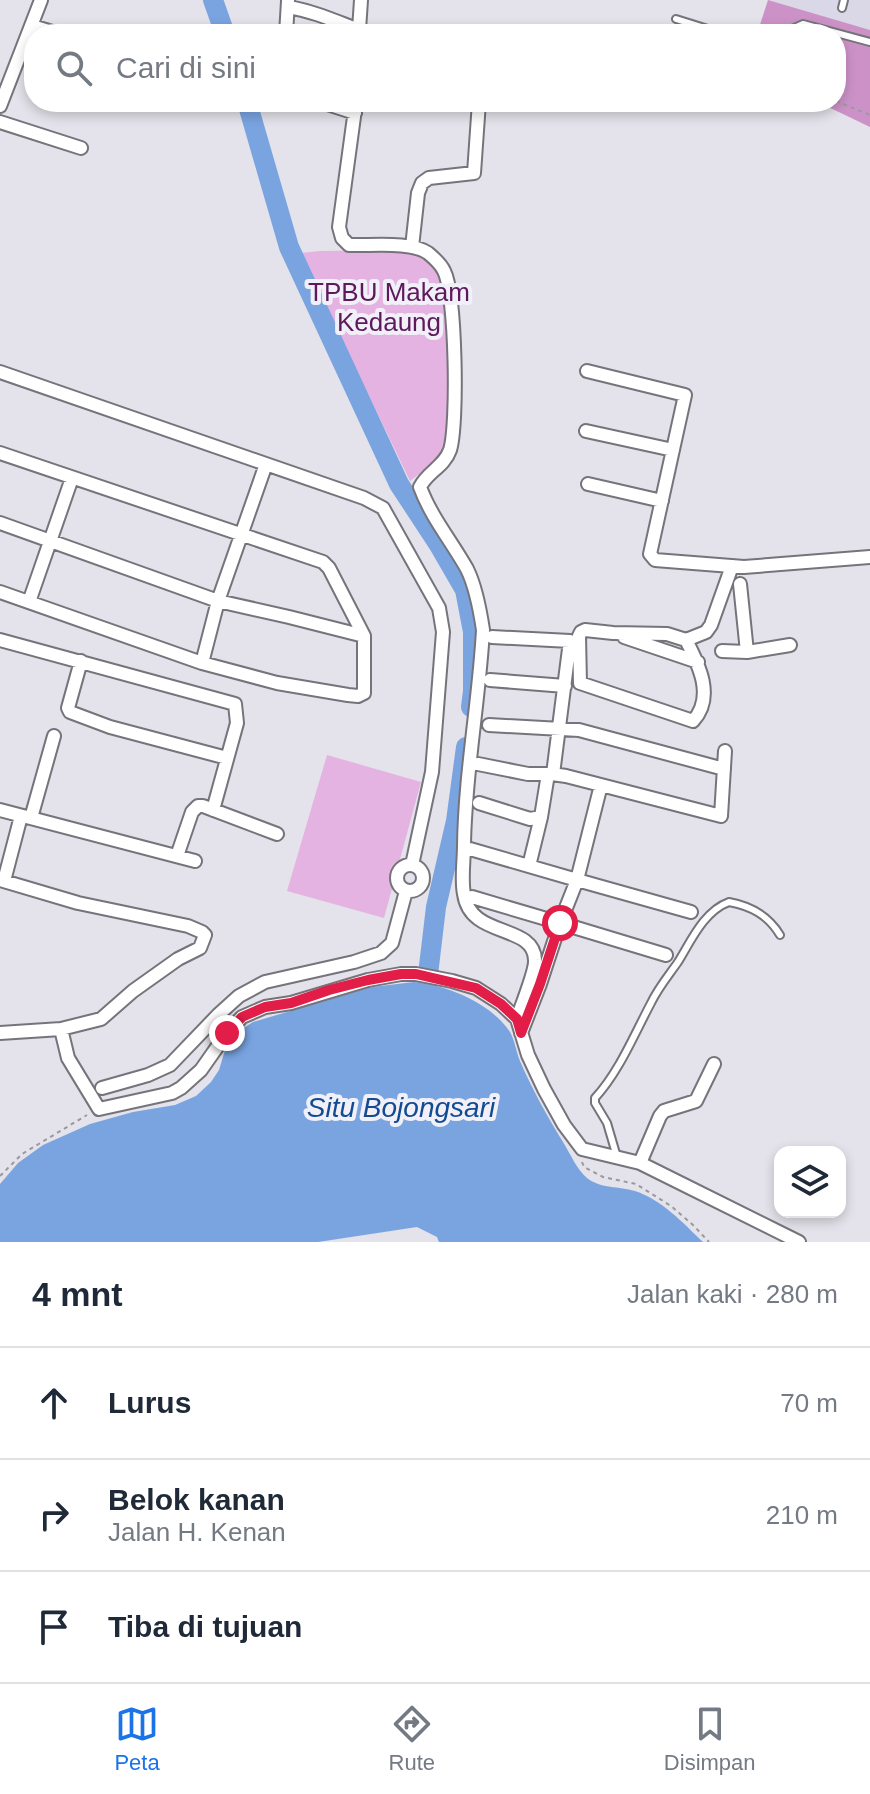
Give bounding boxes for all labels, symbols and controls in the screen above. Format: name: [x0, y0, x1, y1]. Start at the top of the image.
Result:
search box: [24, 24, 846, 112]
icon: search: [52, 46, 96, 90]
text: Cari di sini: [116, 51, 256, 84]
park label: TPBU Makam Kedaung: [308, 277, 470, 337]
route start: [542, 905, 578, 941]
route end: [209, 1015, 245, 1051]
water label: Situ Bojongsari: [307, 1092, 496, 1123]
map controls: [774, 1146, 846, 1218]
button: layers: [774, 1146, 846, 1218]
text: 4 mnt: [32, 1275, 123, 1313]
text: Jalan kaki · 280 m: [627, 1279, 838, 1309]
icon: ahead: [32, 1381, 76, 1425]
text: Lurus: [108, 1386, 191, 1419]
text: 70 m: [780, 1388, 838, 1418]
text: Belok kanan: [108, 1483, 285, 1516]
icon: right: [32, 1493, 76, 1537]
text: 210 m: [766, 1500, 838, 1530]
text: Jalan H. Kenan: [108, 1517, 286, 1547]
icon: arrive: [32, 1605, 76, 1649]
text: Tiba di tujuan: [108, 1610, 302, 1643]
tab: Peta: [114, 1702, 160, 1776]
tab: Rute: [389, 1702, 435, 1776]
tab: Disimpan: [664, 1702, 756, 1776]

